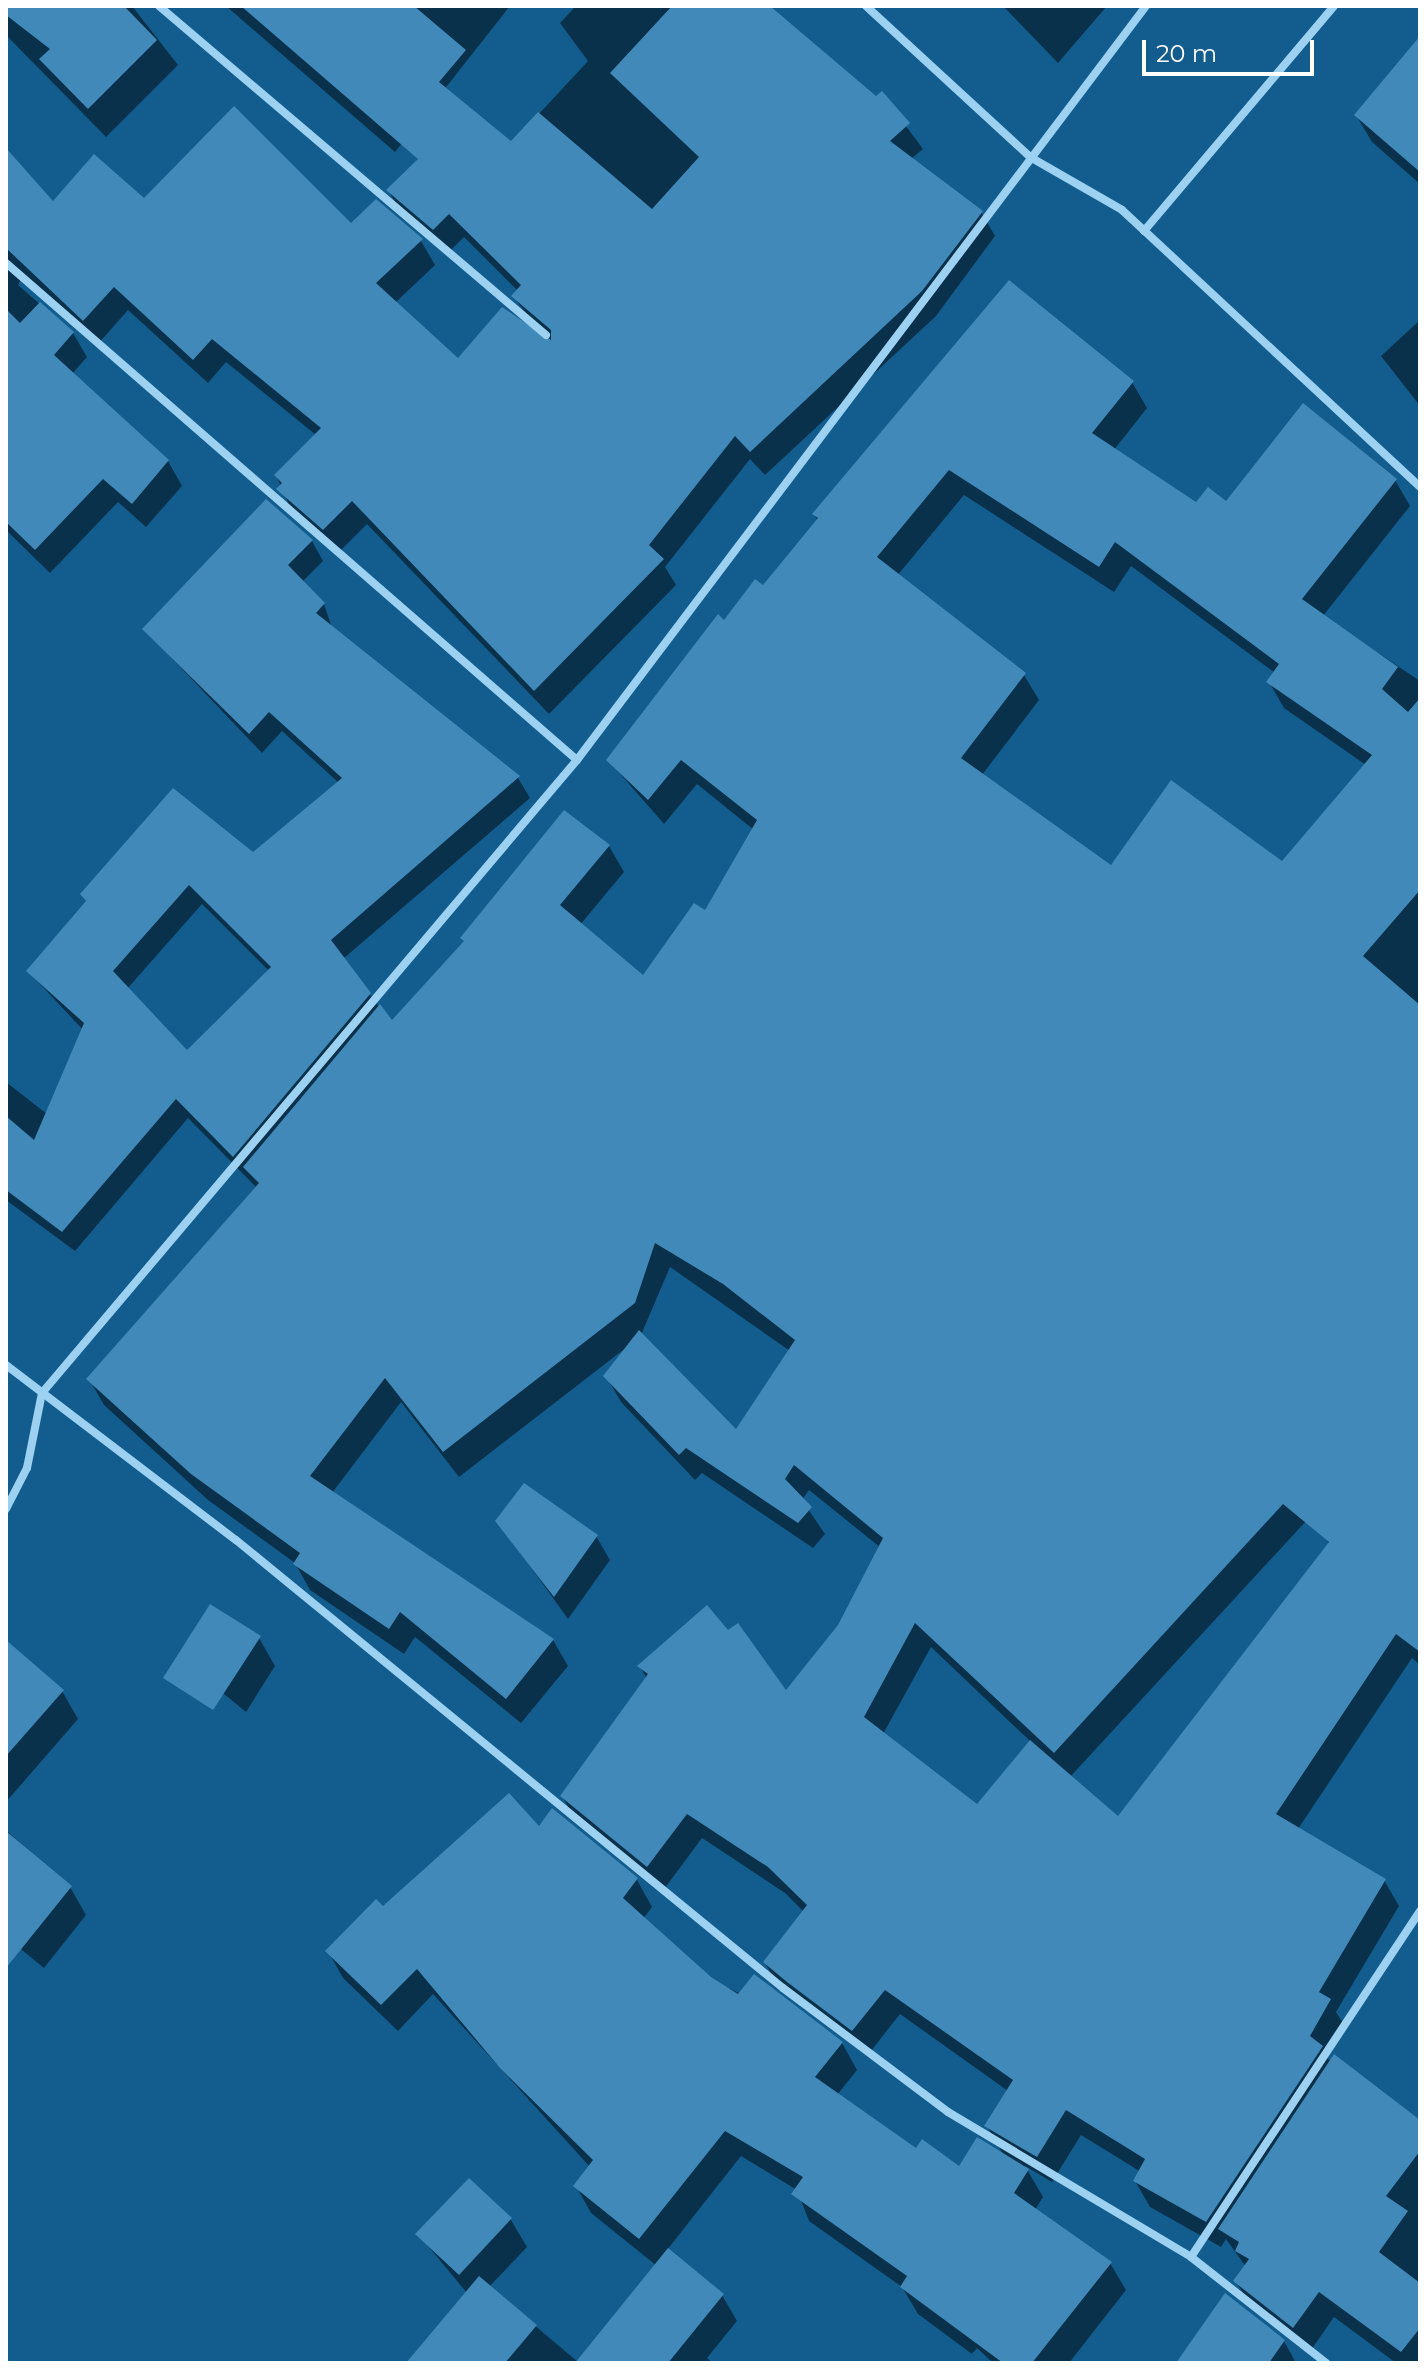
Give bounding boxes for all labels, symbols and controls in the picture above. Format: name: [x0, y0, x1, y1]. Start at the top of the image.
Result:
scale bar: [1146, 24, 1318, 74]
text: 20 m: [1156, 39, 1217, 68]

